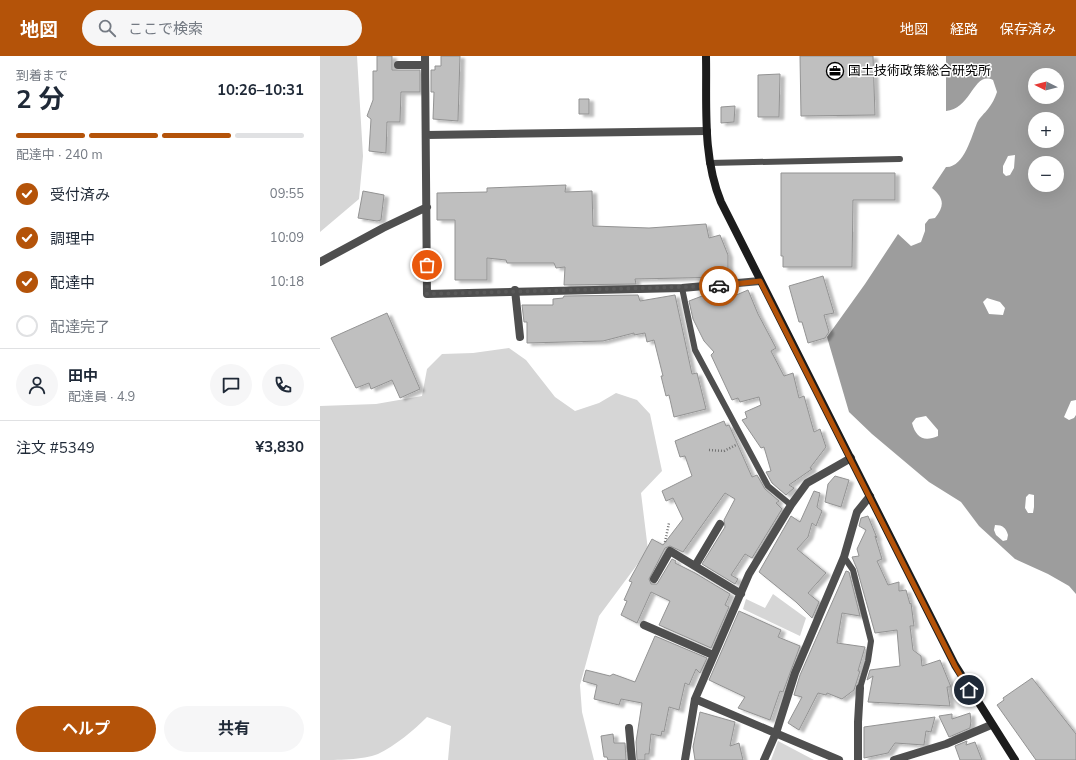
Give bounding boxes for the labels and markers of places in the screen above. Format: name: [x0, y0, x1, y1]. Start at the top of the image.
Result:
office icon: 国土技術政策総合研究所: [825, 61, 845, 81]
place label: 国土技術政策総合研究所: [848, 62, 991, 80]
pin: [410, 248, 444, 282]
pin: [952, 673, 986, 707]

